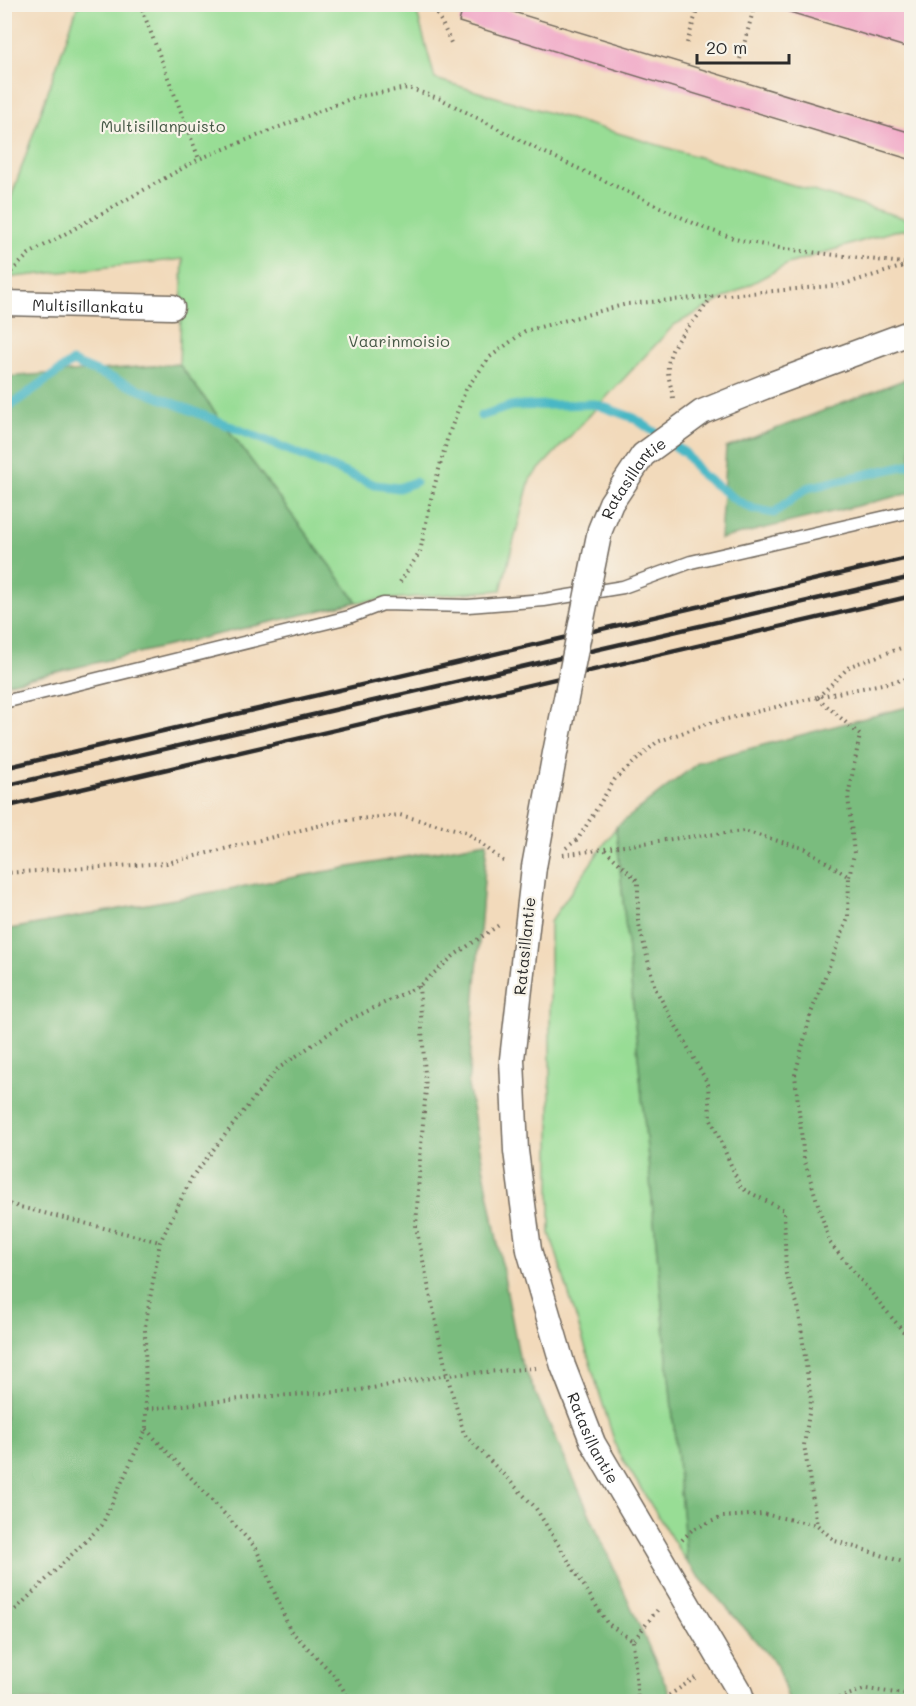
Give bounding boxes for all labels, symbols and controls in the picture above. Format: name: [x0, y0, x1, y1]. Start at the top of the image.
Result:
scale bar: [697, 27, 788, 65]
text: 20 m: [706, 35, 747, 59]
park label: Multisillanpuisto: [101, 115, 225, 136]
street label: Multisillankatu: [32, 293, 144, 317]
park label: Vaarinmoisio: [348, 330, 450, 351]
street label: Ratasillantie: [595, 432, 669, 522]
street label: Ratasillantie: [508, 896, 540, 996]
street label: Ratasillantie: [564, 1389, 625, 1487]

